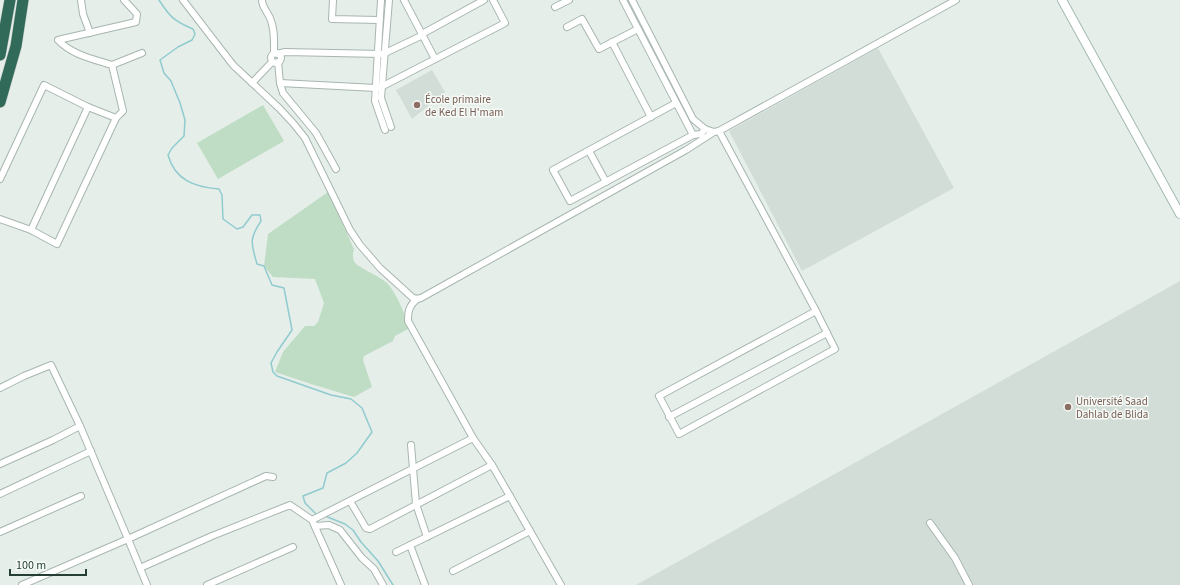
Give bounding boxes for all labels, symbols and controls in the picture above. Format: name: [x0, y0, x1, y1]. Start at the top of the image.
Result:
place label: École primaire de Ked El H'mam: [425, 92, 503, 120]
marker: École primaire de Ked El H'mam: [412, 100, 422, 110]
place label: Université Saad Dahlab de Blida: [1076, 394, 1148, 422]
marker: Université Saad Dahlab de Blida: [1063, 402, 1073, 412]
scale bar: [10, 551, 86, 577]
text: 100 m: [16, 557, 46, 574]

